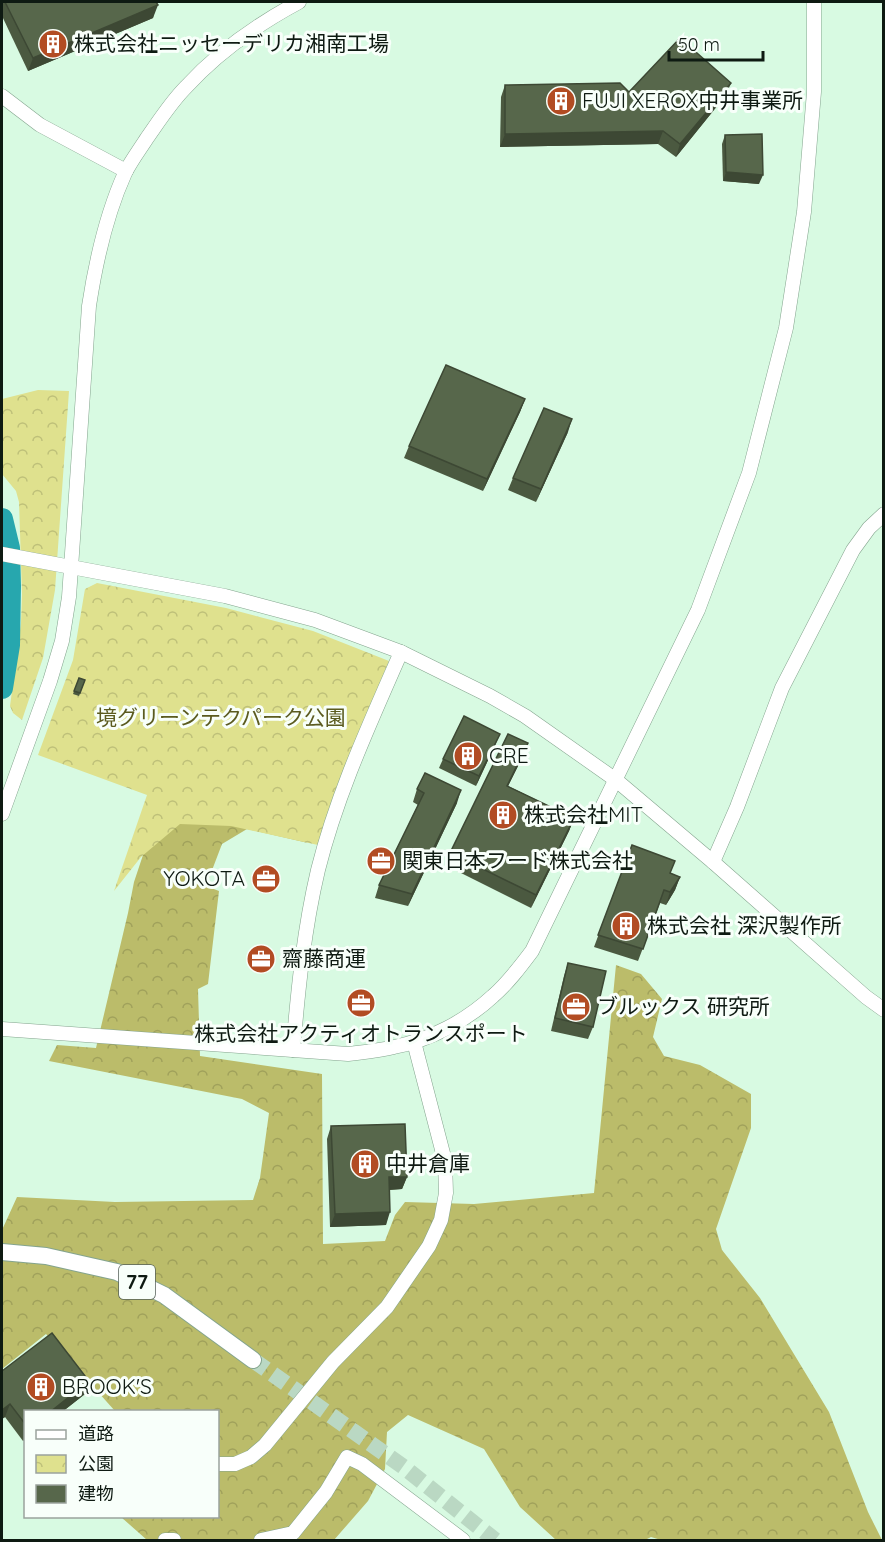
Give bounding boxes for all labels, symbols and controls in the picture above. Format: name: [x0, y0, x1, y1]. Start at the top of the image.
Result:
scale bar: [669, 24, 764, 62]
building icon: 株式会社ニッセーデリカ湘南工場: [37, 28, 69, 60]
place label: 株式会社ニッセーデリカ湘南工場: [74, 30, 389, 56]
text: 50 m: [678, 33, 720, 56]
building icon: FUJI XEROX中井事業所: [545, 85, 577, 117]
place label: FUJI XEROX中井事業所: [582, 87, 803, 113]
park label: 境グリーンテクパーク公園: [96, 704, 346, 730]
building icon: CRE: [452, 740, 484, 772]
place label: CRE: [489, 742, 529, 768]
building icon: 株式会社MIT: [487, 799, 519, 831]
place label: 株式会社MIT: [524, 801, 643, 827]
office icon: 関東日本フード株式会社: [365, 845, 397, 877]
place label: 関東日本フード株式会社: [402, 847, 633, 873]
office icon: YOKOTA: [250, 863, 282, 895]
place label: YOKOTA: [163, 865, 245, 891]
building icon: 株式会社 深沢製作所: [610, 910, 642, 942]
place label: 株式会社 深沢製作所: [647, 912, 842, 938]
office icon: 齋藤商運: [245, 943, 277, 975]
place label: 齋藤商運: [282, 945, 366, 971]
office icon: 株式会社アクティオトランスポート: [345, 987, 377, 1019]
office icon: ブルックス 研究所: [560, 991, 592, 1023]
place label: ブルックス 研究所: [597, 993, 770, 1019]
place label: 株式会社アクティオトランスポート: [194, 1020, 528, 1046]
building icon: 中井倉庫: [349, 1148, 381, 1180]
place label: 中井倉庫: [386, 1150, 470, 1176]
road number: 77: [119, 1265, 155, 1299]
building icon: BROOK'S: [25, 1371, 57, 1403]
place label: BROOK'S: [62, 1373, 152, 1399]
legend: [24, 1410, 219, 1518]
text: 道路: [78, 1422, 114, 1445]
text: 公園: [78, 1452, 114, 1475]
text: 建物: [78, 1482, 114, 1505]

